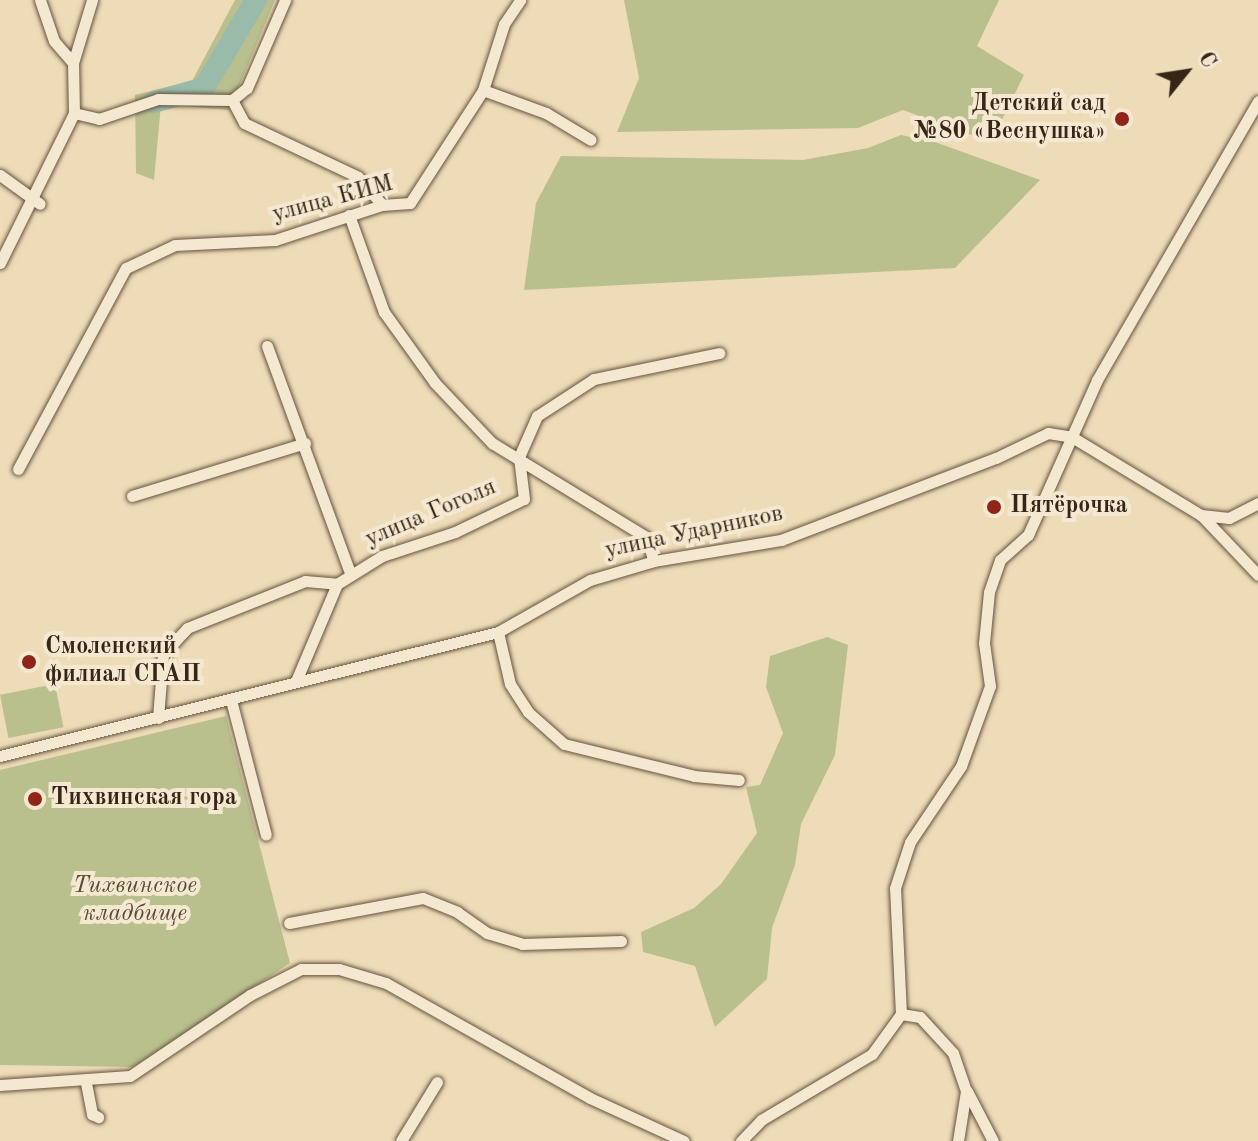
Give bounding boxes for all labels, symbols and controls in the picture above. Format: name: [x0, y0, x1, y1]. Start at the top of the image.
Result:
north arrow: [1146, 32, 1226, 112]
text: С: [1194, 48, 1220, 72]
place label: Детский сад №80 «Веснушка»: [913, 91, 1106, 147]
marker: Детский сад №80 «Веснушка»: [1113, 110, 1131, 128]
street label: улица КИМ: [269, 170, 397, 230]
street label: улица Гоголя: [361, 473, 501, 555]
place label: Пятёрочка: [1010, 493, 1128, 521]
marker: Пятёрочка: [985, 498, 1003, 516]
street label: улица Ударников: [602, 500, 786, 566]
place label: Смоленский филиал СГАП: [45, 634, 201, 690]
marker: Смоленский филиал СГАП: [20, 653, 38, 671]
place label: Тихвинская гора: [51, 785, 237, 813]
marker: Тихвинская гора: [26, 790, 44, 808]
park label: Тихвинское кладбище: [73, 873, 197, 929]

